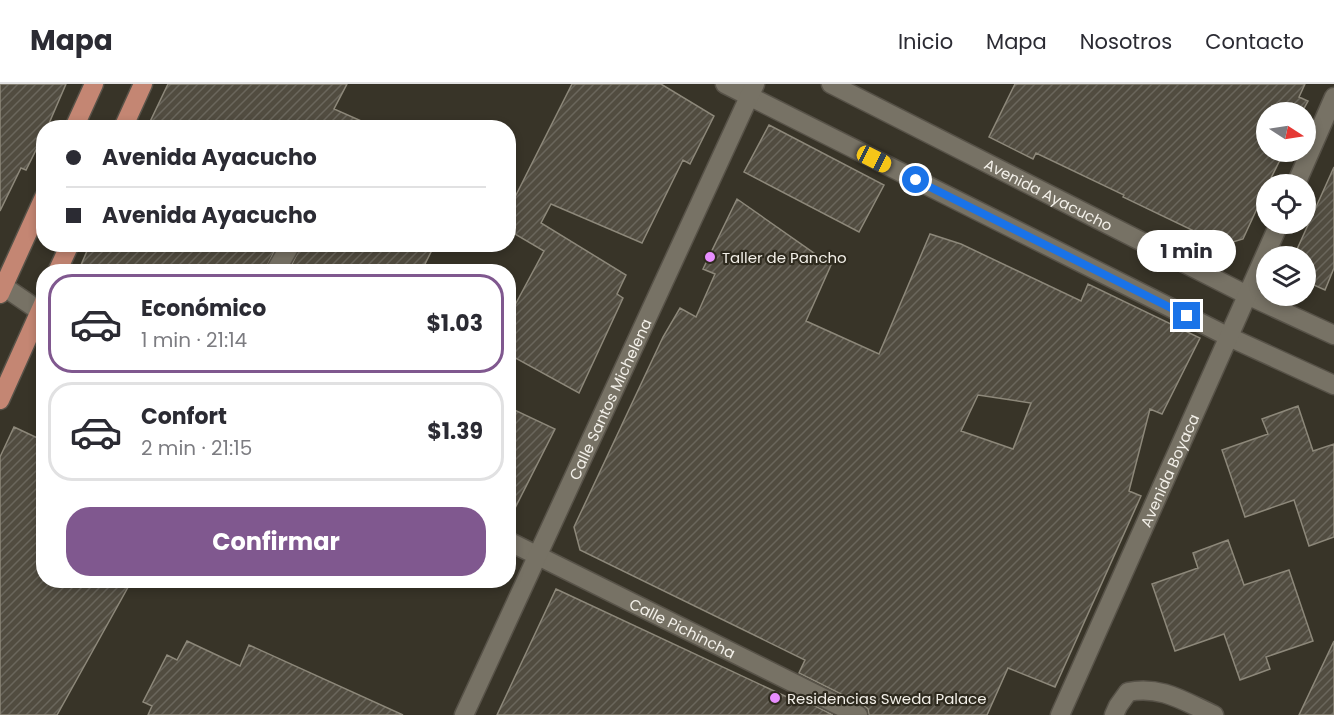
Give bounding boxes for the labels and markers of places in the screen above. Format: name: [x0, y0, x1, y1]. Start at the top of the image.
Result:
place label: Taller de Pancho: [722, 247, 847, 268]
marker: Taller de Pancho: [703, 250, 717, 264]
place label: Residencias Sweda Palace: [787, 688, 987, 709]
marker: Residencias Sweda Palace: [768, 691, 782, 705]

